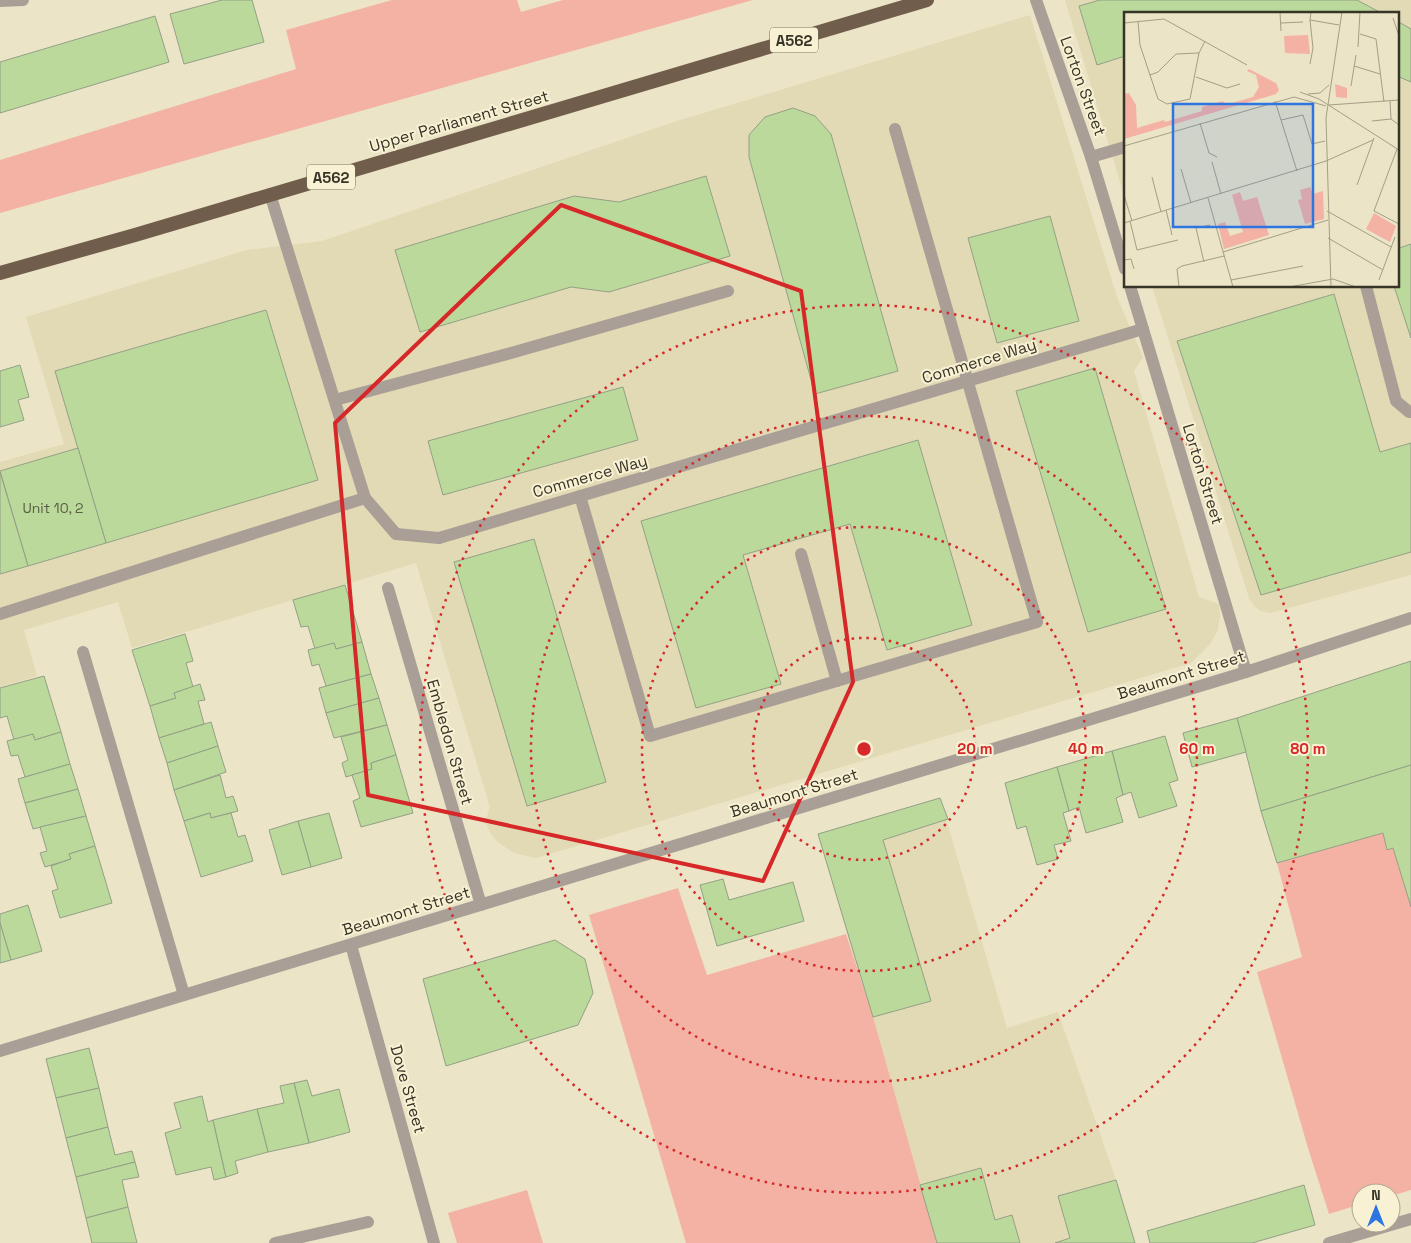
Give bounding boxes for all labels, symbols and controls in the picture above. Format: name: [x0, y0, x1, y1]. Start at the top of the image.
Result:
inset map: [1124, 12, 1398, 288]
road number: A562: [770, 28, 818, 52]
street label: Lorton Street: [1055, 33, 1111, 139]
street label: Upper Parliament Street: [367, 85, 551, 157]
road number: A562: [307, 164, 355, 190]
street label: Commerce Way: [919, 334, 1039, 388]
street label: Lorton Street: [1178, 421, 1228, 527]
street label: Commerce Way: [530, 450, 650, 502]
house number: Unit 10, 2: [22, 499, 84, 517]
street label: Beaumont Street: [1115, 646, 1247, 704]
street label: Embledon Street: [422, 677, 478, 807]
text: 20 m: [957, 739, 993, 758]
text: 40 m: [1068, 739, 1104, 758]
text: 60 m: [1179, 739, 1215, 758]
text: 80 m: [1290, 739, 1326, 758]
centre of rings: [855, 740, 873, 758]
street label: Beaumont Street: [728, 764, 860, 822]
street label: Beaumont Street: [340, 882, 472, 940]
street label: Dove Street: [385, 1042, 431, 1136]
north arrow: [1351, 1183, 1401, 1233]
text: N: [1371, 1186, 1381, 1204]

